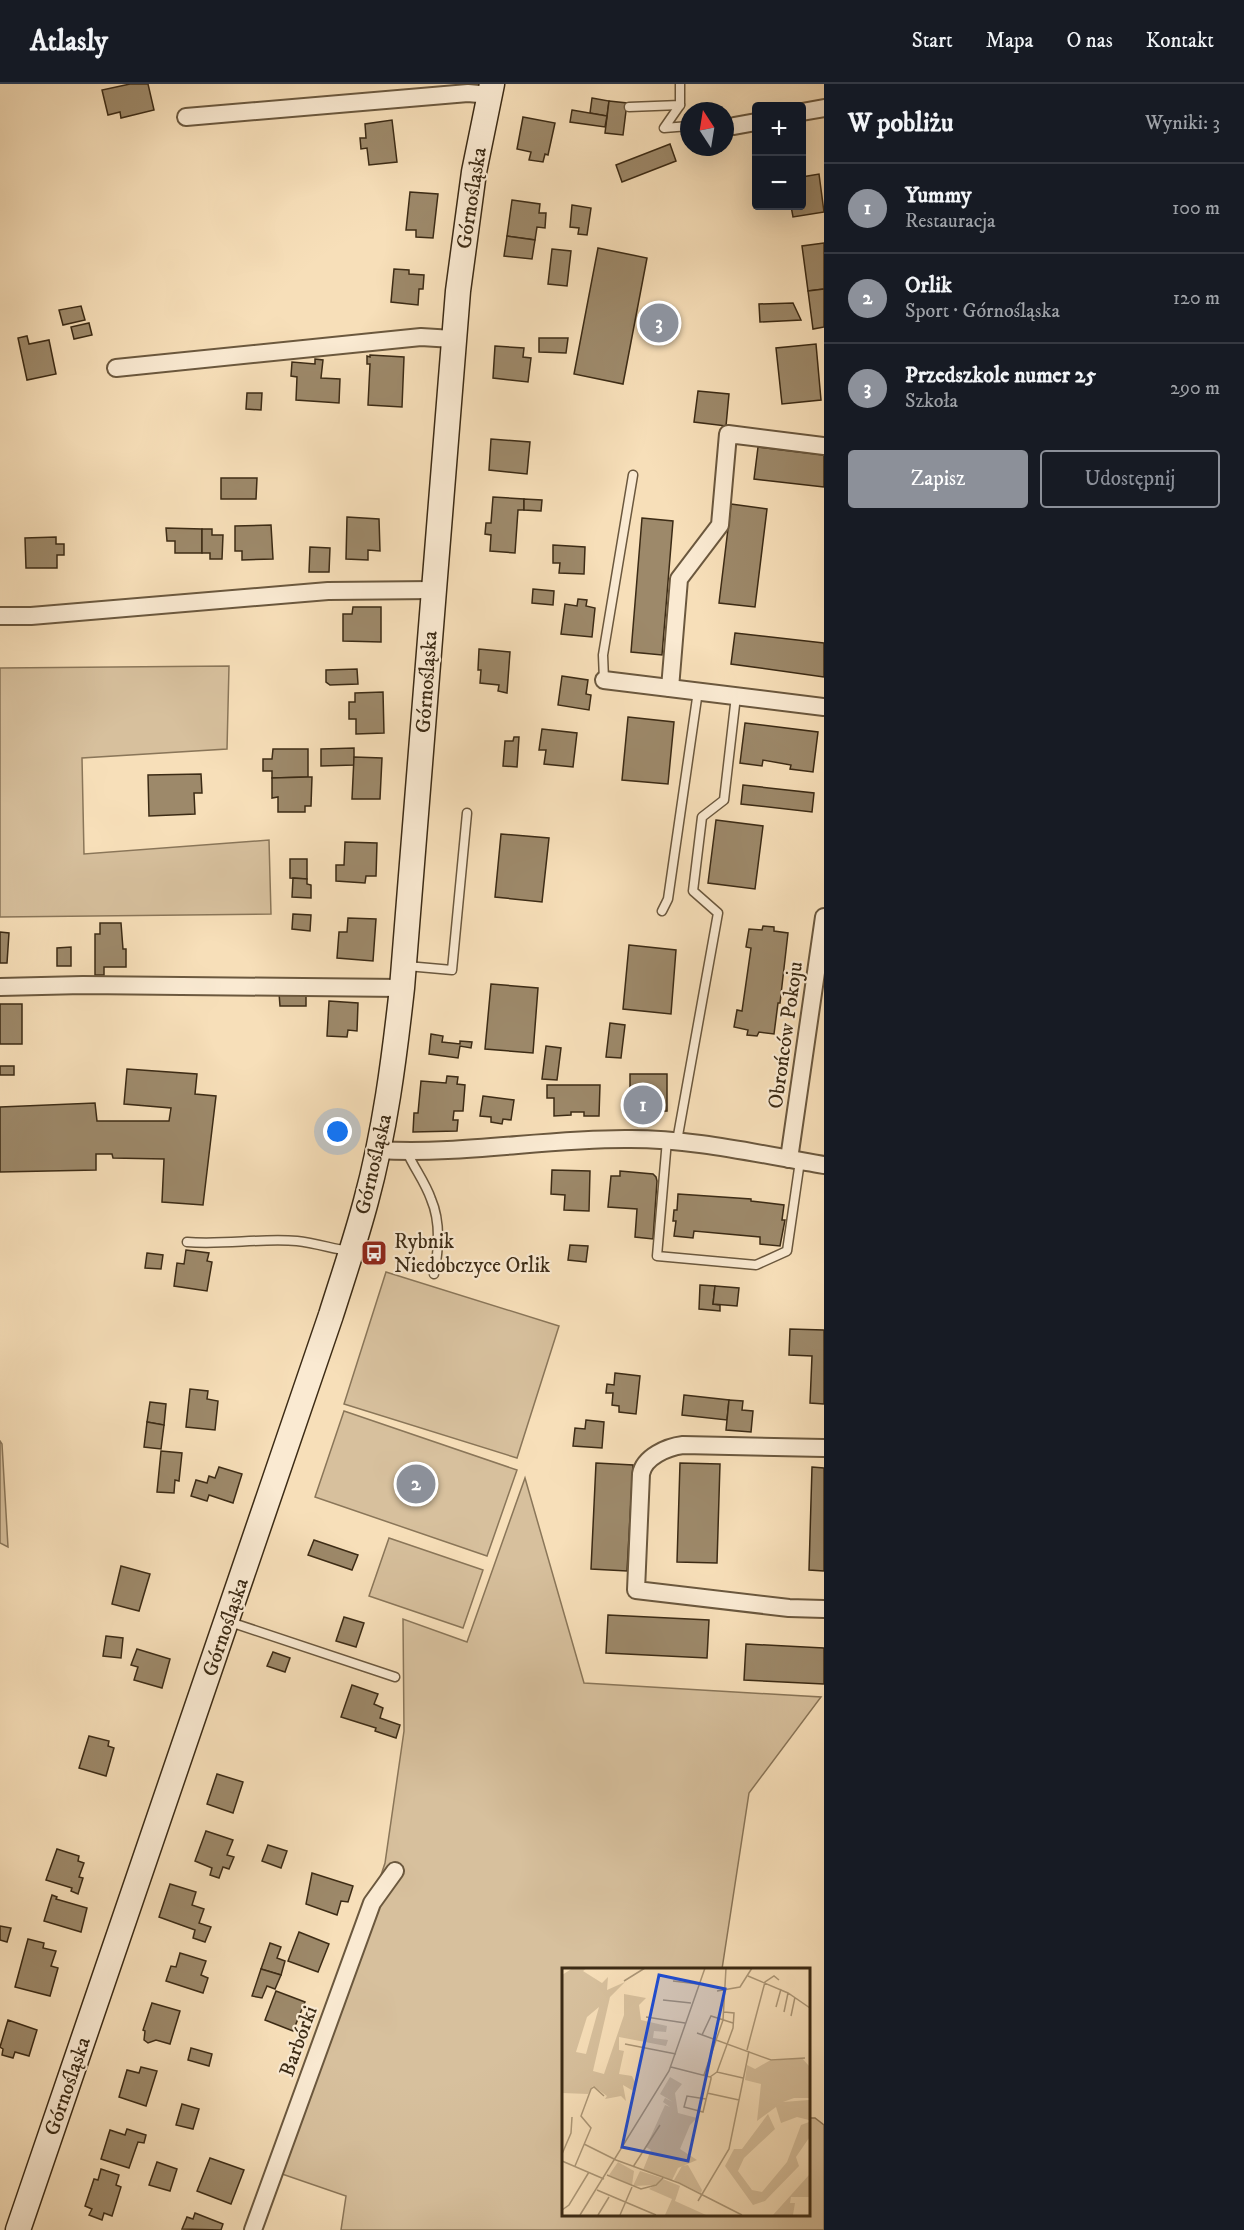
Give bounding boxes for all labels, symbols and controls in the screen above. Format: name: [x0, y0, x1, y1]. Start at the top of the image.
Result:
text: Atlasly: [30, 24, 108, 59]
text: Start: [912, 28, 953, 54]
text: Mapa: [986, 28, 1033, 54]
text: O nas: [1066, 28, 1113, 54]
text: Kontakt: [1146, 28, 1214, 54]
north arrow: [680, 102, 734, 156]
map controls: [752, 102, 806, 210]
button: +: [752, 102, 806, 156]
text: W pobliżu: [848, 107, 953, 140]
text: Wyniki: 3: [1145, 111, 1220, 136]
street label: Górnośląska: [451, 146, 493, 251]
button: −: [752, 156, 806, 210]
text: Yummy: [905, 182, 971, 209]
text: 1: [864, 196, 871, 221]
text: 100 m: [1172, 196, 1220, 221]
text: Restauracja: [905, 209, 996, 234]
text: Orlik: [905, 272, 952, 299]
text: 2: [863, 286, 872, 311]
text: 120 m: [1173, 286, 1220, 311]
text: Sport · Górnośląska: [905, 299, 1060, 324]
pin: 3: [640, 300, 678, 346]
text: Przedszkole numer 25: [905, 362, 1096, 389]
text: 3: [864, 376, 871, 401]
text: 290 m: [1170, 376, 1220, 401]
text: Szkoła: [905, 389, 958, 414]
button: Zapisz: [848, 450, 1028, 508]
button: Udostępnij: [1040, 450, 1220, 508]
street label: Górnośląska: [410, 630, 444, 734]
street label: Obrońców Pokoju: [763, 960, 809, 1110]
pin: 1: [624, 1082, 662, 1128]
street label: Górnośląska: [350, 1111, 398, 1217]
your location: [323, 1117, 352, 1146]
place label: Rybnik Niedobczyce Orlik: [394, 1229, 551, 1279]
bus stop icon: Rybnik Niedobczyce Orlik: [359, 1238, 389, 1268]
pin: 2: [396, 1462, 436, 1506]
street label: Górnośląska: [197, 1575, 255, 1680]
inset map: [562, 1968, 809, 2215]
street label: Barbórki: [274, 2002, 324, 2080]
street label: Górnośląska: [39, 2034, 97, 2139]

